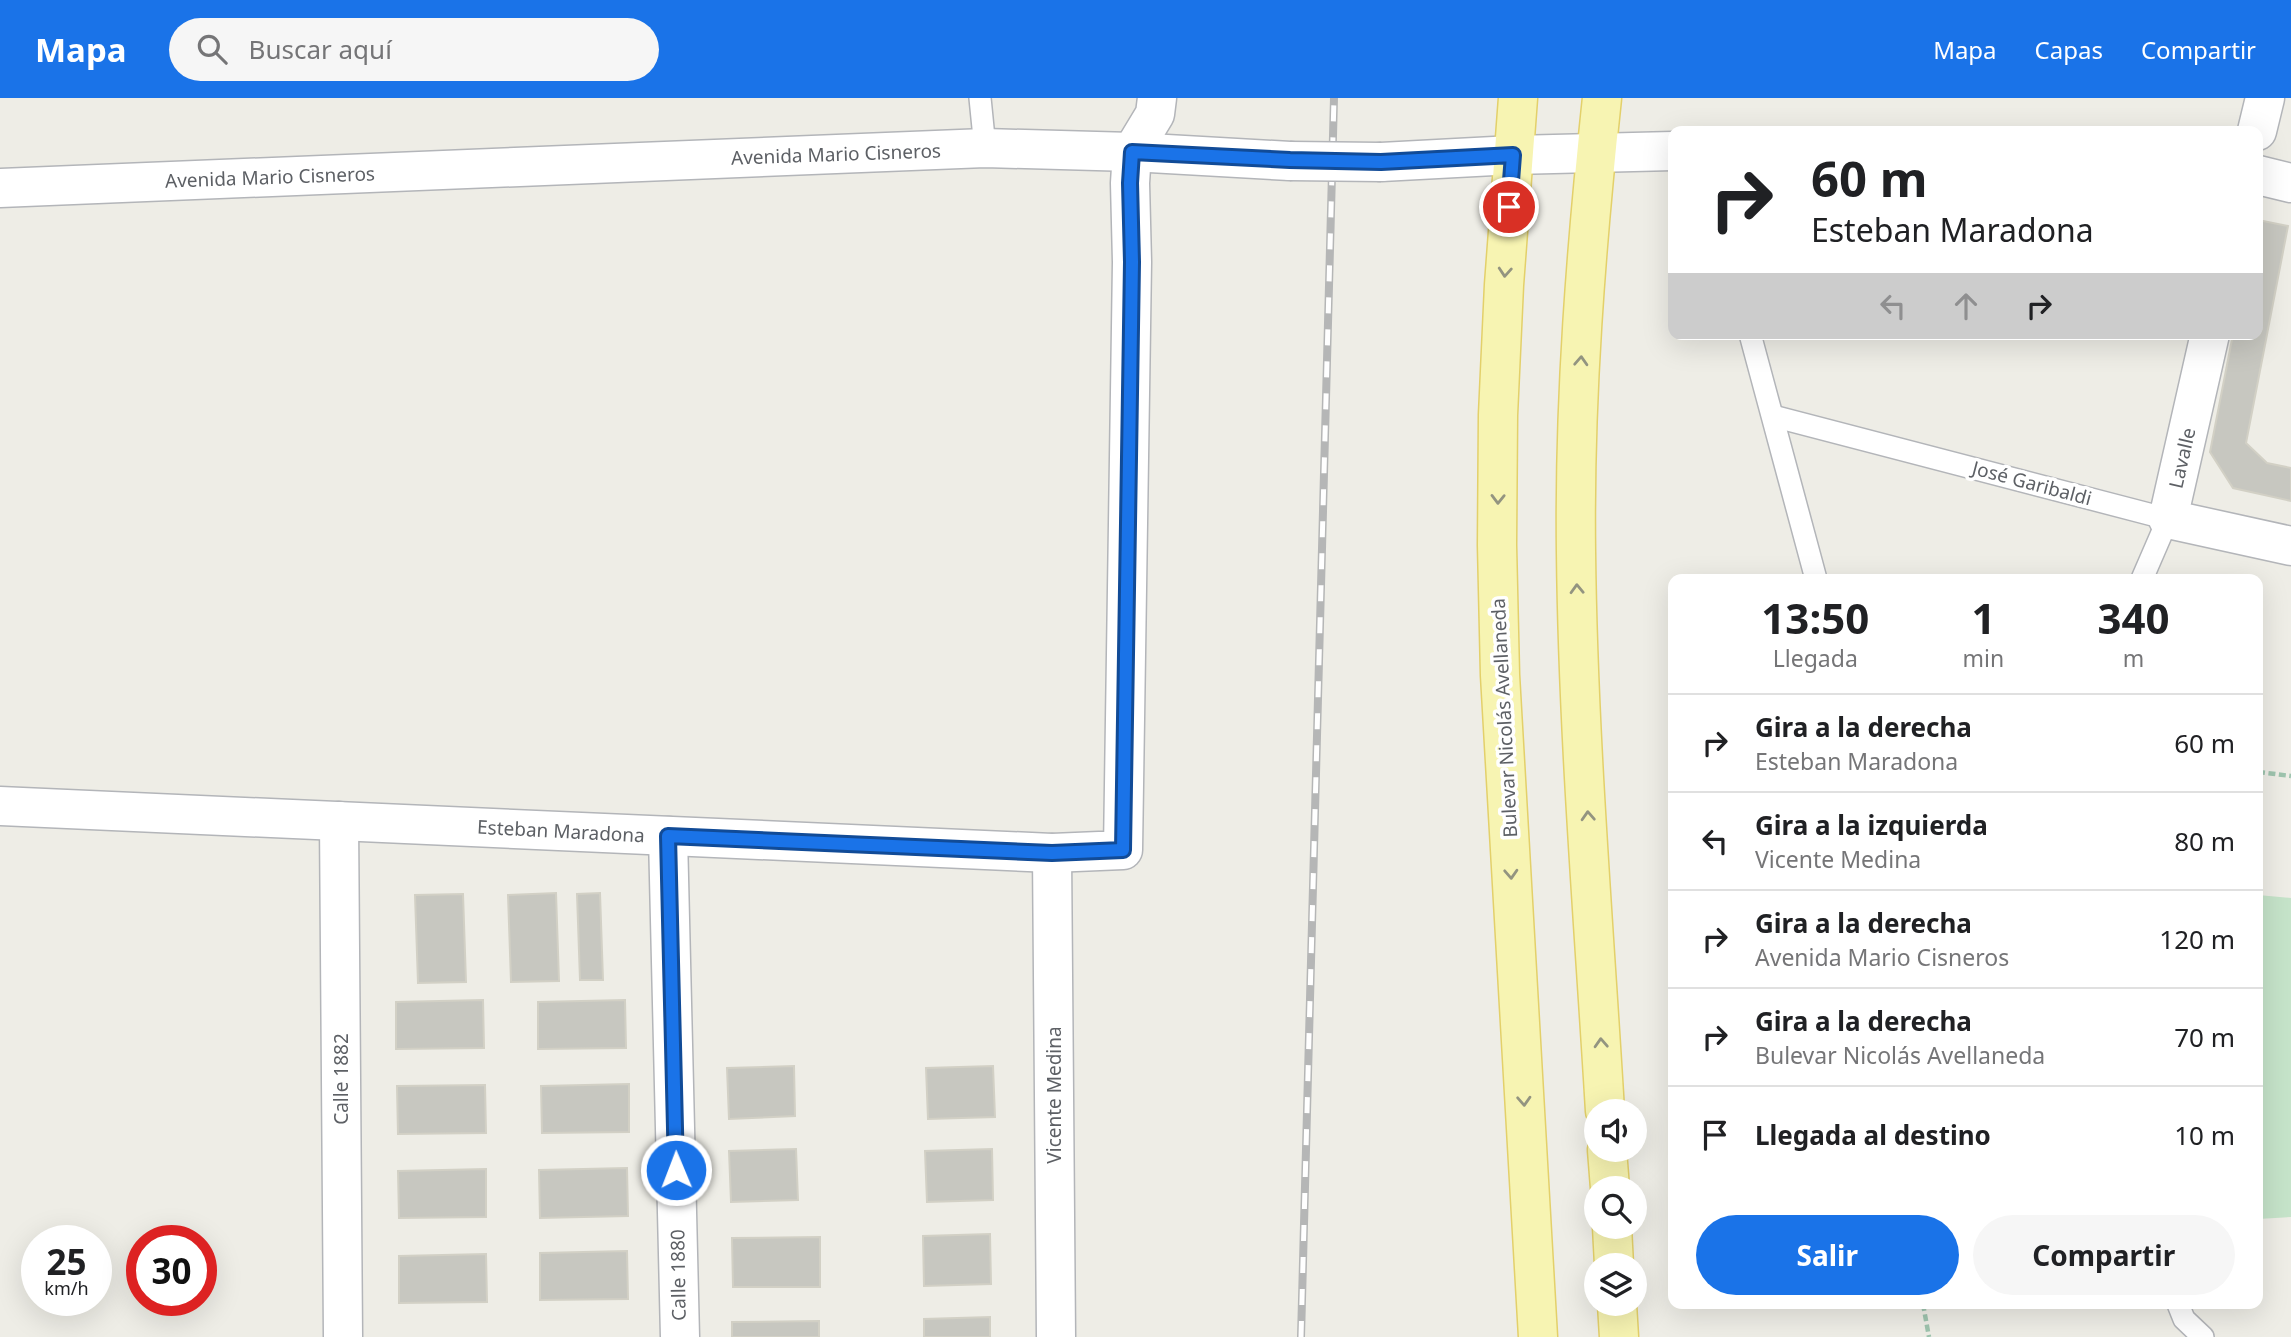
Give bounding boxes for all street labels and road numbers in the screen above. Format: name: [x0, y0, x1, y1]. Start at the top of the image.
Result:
street label: Avenida Mario Cisneros: [731, 137, 941, 171]
street label: Avenida Mario Cisneros: [165, 160, 375, 194]
street label: Lavalle: [2162, 425, 2202, 491]
street label: José Garibaldi: [1968, 454, 2095, 511]
street label: Bulevar Nicolás Avellaneda: [1485, 598, 1523, 838]
street label: Esteban Maradona: [476, 814, 646, 848]
street label: Vicente Medina: [1041, 1026, 1067, 1164]
street label: Calle 1882: [328, 1033, 354, 1125]
street label: Calle 1880: [664, 1229, 692, 1321]

